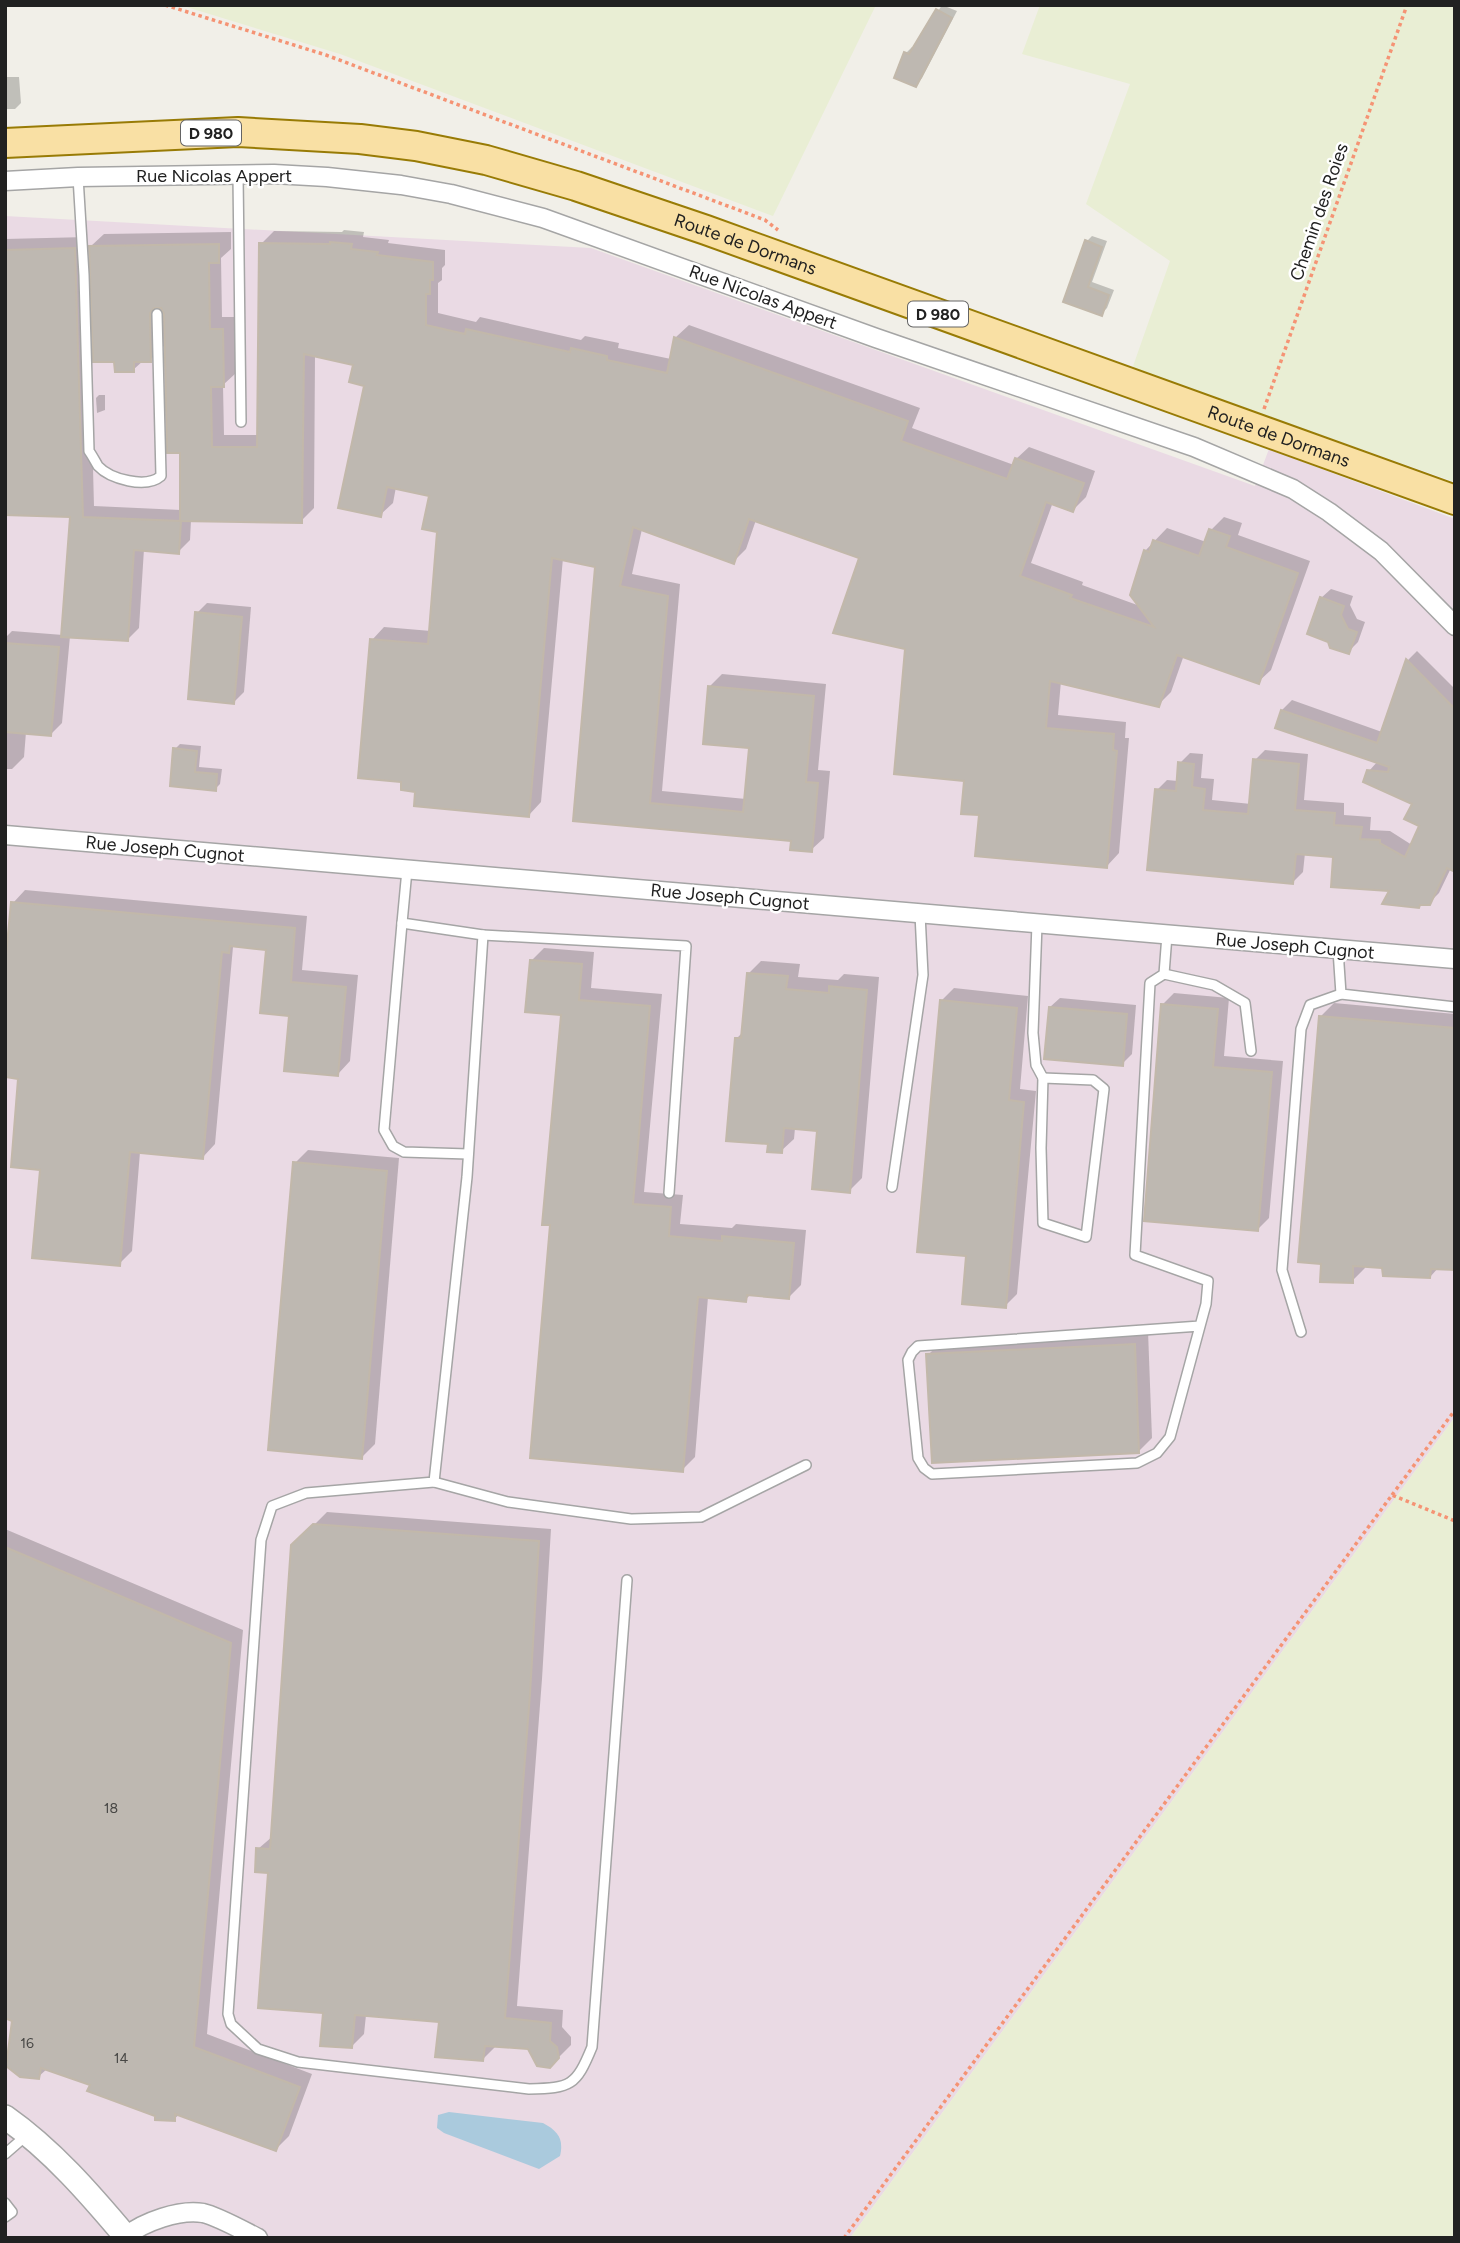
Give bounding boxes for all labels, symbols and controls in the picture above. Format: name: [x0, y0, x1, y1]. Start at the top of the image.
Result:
road number: D 980: [181, 120, 241, 146]
street label: Chemin des Roies: [1285, 140, 1353, 284]
street label: Rue Nicolas Appert: [136, 165, 292, 187]
street label: Route de Dormans: [671, 209, 819, 280]
street label: Rue Nicolas Appert: [686, 260, 840, 334]
road number: D 980: [908, 302, 968, 326]
street label: Route de Dormans: [1205, 401, 1353, 472]
street label: Rue Joseph Cugnot: [85, 831, 246, 867]
street label: Rue Joseph Cugnot: [650, 879, 811, 915]
street label: Rue Joseph Cugnot: [1215, 928, 1376, 964]
house number: 18: [104, 1800, 118, 1817]
house number: 16: [20, 2035, 34, 2052]
house number: 14: [114, 2050, 129, 2067]

